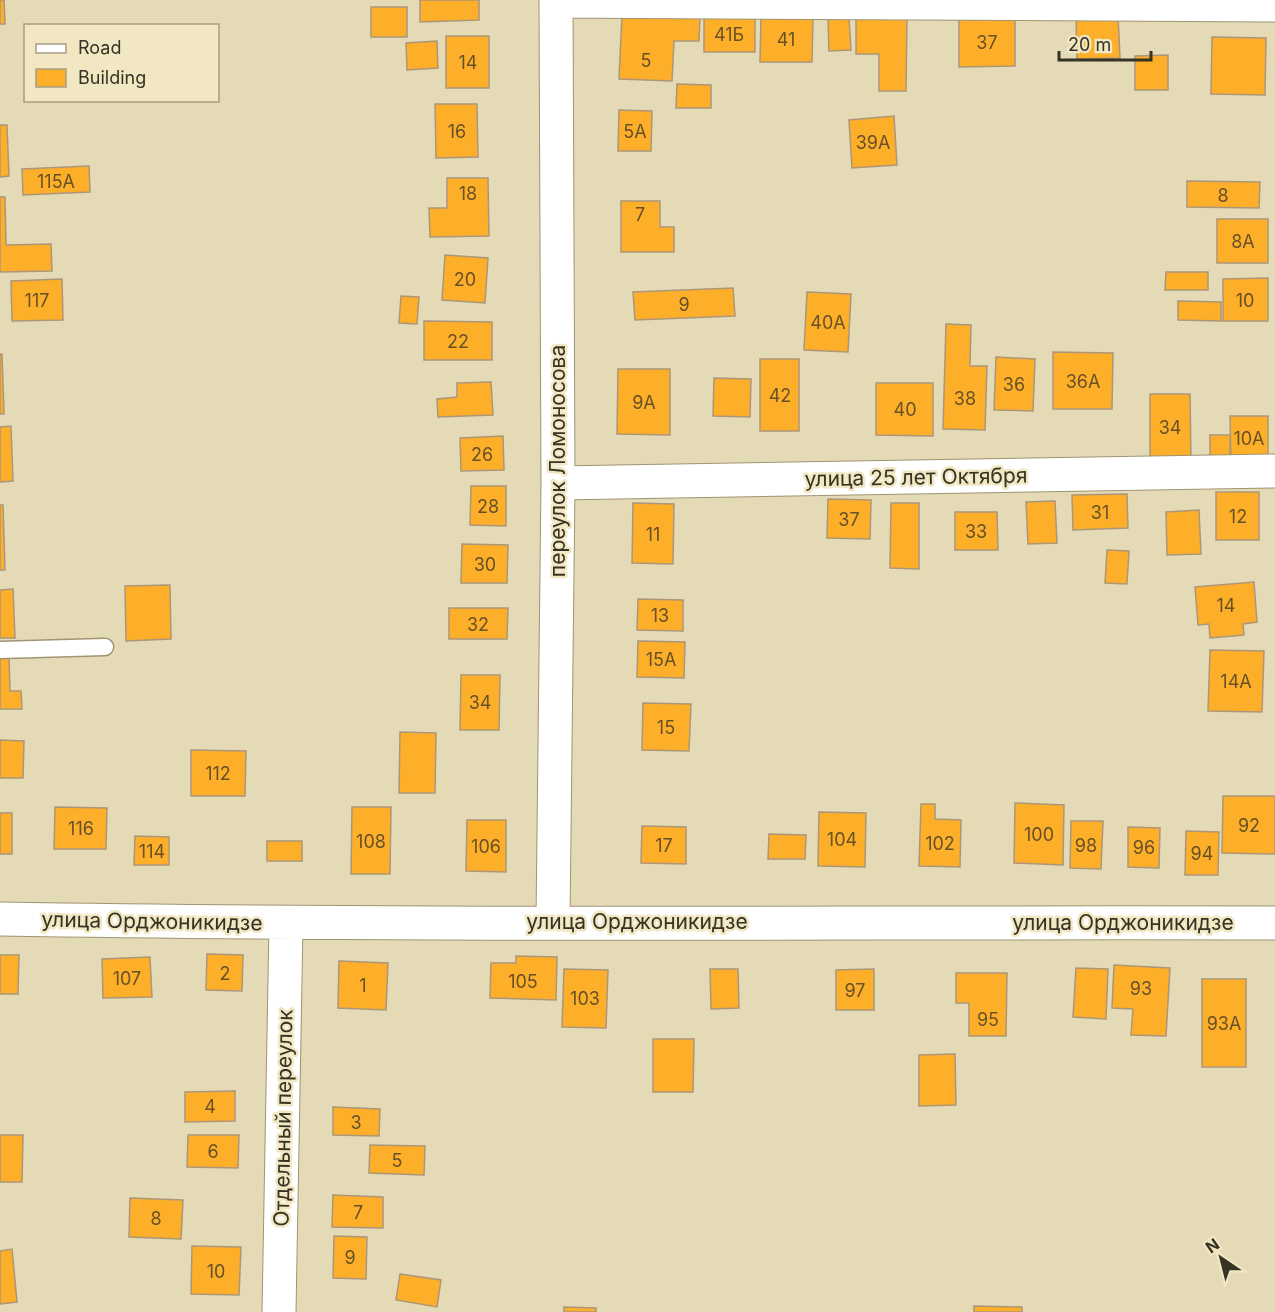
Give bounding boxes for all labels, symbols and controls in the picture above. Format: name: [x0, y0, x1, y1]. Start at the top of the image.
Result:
legend: [24, 24, 219, 102]
house number: 41Б: [714, 24, 744, 45]
scale bar: [1059, 24, 1150, 62]
house number: 41: [777, 29, 795, 50]
house number: 37: [976, 32, 998, 53]
text: 20 m: [1068, 34, 1111, 55]
text: Road: [78, 37, 121, 58]
house number: 5: [641, 50, 651, 71]
house number: 14: [459, 52, 477, 73]
text: Building: [78, 67, 146, 88]
house number: 16: [448, 121, 466, 142]
house number: 5А: [623, 121, 647, 142]
house number: 39А: [856, 132, 890, 153]
house number: 115А: [37, 171, 75, 192]
house number: 18: [459, 183, 477, 204]
house number: 8: [1217, 185, 1229, 206]
house number: 7: [635, 204, 645, 225]
house number: 8А: [1231, 231, 1255, 252]
house number: 20: [454, 269, 476, 290]
house number: 117: [25, 290, 49, 311]
house number: 10: [1236, 290, 1254, 311]
house number: 9: [678, 294, 690, 315]
house number: 40А: [810, 312, 846, 333]
house number: 22: [447, 331, 469, 352]
street label: переулок Ломоносова: [545, 345, 570, 577]
house number: 36А: [1066, 371, 1100, 392]
house number: 36: [1003, 374, 1025, 395]
house number: 42: [769, 385, 791, 406]
house number: 38: [954, 388, 976, 409]
house number: 9А: [632, 392, 656, 413]
house number: 40: [894, 399, 916, 420]
house number: 34: [1159, 417, 1181, 438]
house number: 10А: [1233, 428, 1265, 449]
house number: 26: [471, 444, 493, 465]
street label: улица 25 лет Октября: [804, 463, 1028, 491]
house number: 28: [477, 496, 499, 517]
house number: 31: [1091, 502, 1109, 523]
house number: 12: [1229, 506, 1247, 527]
house number: 37: [838, 509, 860, 530]
house number: 33: [965, 521, 987, 542]
house number: 11: [646, 524, 660, 545]
house number: 30: [474, 554, 496, 575]
house number: 14: [1217, 595, 1235, 616]
house number: 13: [651, 605, 669, 626]
house number: 32: [467, 614, 489, 635]
house number: 15А: [646, 649, 676, 670]
house number: 14А: [1220, 671, 1252, 692]
house number: 34: [469, 692, 491, 713]
house number: 15: [657, 717, 675, 738]
house number: 112: [205, 763, 231, 784]
house number: 92: [1238, 815, 1260, 836]
house number: 116: [68, 818, 94, 839]
house number: 100: [1024, 824, 1054, 845]
house number: 104: [827, 829, 857, 850]
house number: 108: [356, 831, 386, 852]
house number: 102: [925, 833, 955, 854]
house number: 17: [655, 835, 673, 856]
house number: 98: [1075, 835, 1097, 856]
house number: 106: [471, 836, 501, 857]
house number: 96: [1133, 837, 1155, 858]
house number: 114: [139, 841, 165, 862]
house number: 94: [1191, 843, 1213, 864]
street label: улица Орджоникидзе: [41, 907, 263, 935]
street label: улица Орджоникидзе: [526, 909, 748, 934]
street label: улица Орджоникидзе: [1012, 910, 1234, 935]
house number: 2: [220, 963, 230, 984]
house number: 107: [113, 968, 141, 989]
house number: 105: [508, 971, 538, 992]
house number: 1: [359, 975, 367, 996]
house number: 93: [1130, 978, 1152, 999]
house number: 97: [845, 980, 866, 1001]
house number: 103: [570, 988, 600, 1009]
street label: Отдельный переулок: [269, 1008, 297, 1227]
house number: 95: [977, 1009, 999, 1030]
house number: 93А: [1207, 1013, 1241, 1034]
house number: 4: [204, 1096, 216, 1117]
house number: 3: [350, 1112, 362, 1133]
house number: 6: [207, 1141, 219, 1162]
house number: 5: [392, 1150, 402, 1171]
house number: 7: [353, 1202, 363, 1223]
house number: 8: [150, 1208, 162, 1229]
north arrow: [1191, 1228, 1251, 1288]
text: N: [1202, 1234, 1223, 1257]
house number: 9: [344, 1247, 356, 1268]
house number: 10: [207, 1261, 225, 1282]

